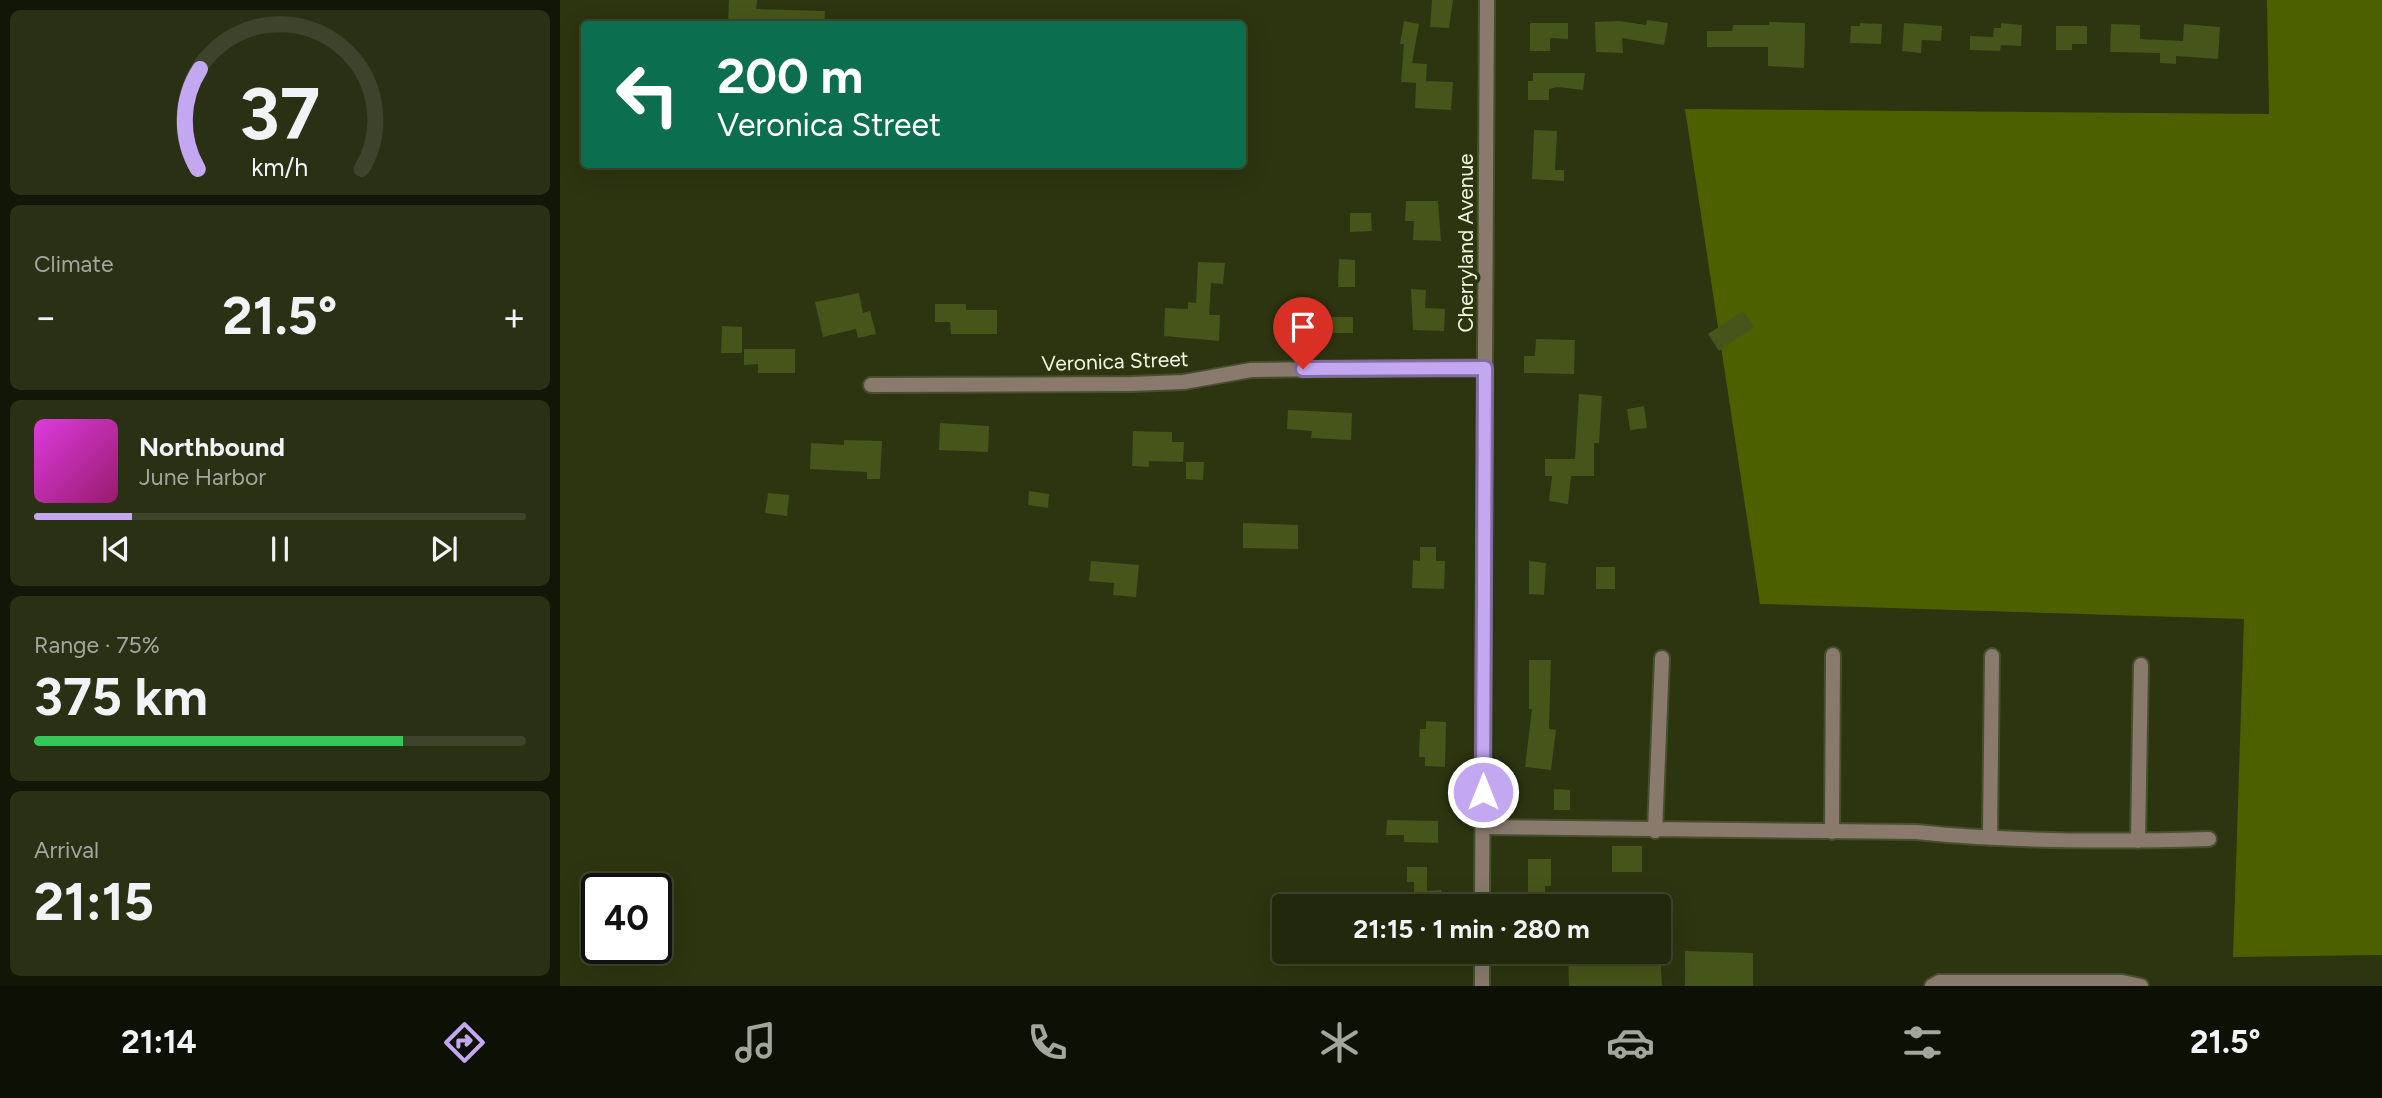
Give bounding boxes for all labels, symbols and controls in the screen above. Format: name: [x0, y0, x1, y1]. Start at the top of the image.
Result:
text: 200 m: [717, 46, 863, 105]
icon: left: [602, 49, 693, 140]
text: 37: [240, 70, 320, 157]
text: Veronica Street: [717, 106, 941, 144]
text: km/h: [251, 151, 309, 181]
street label: Cherryland Avenue: [1453, 153, 1478, 333]
text: Climate: [34, 250, 113, 278]
text: 21.5°: [223, 285, 337, 347]
text: −: [34, 294, 58, 340]
text: +: [502, 294, 526, 340]
pin: [1273, 297, 1333, 369]
icon: arrive: [1284, 308, 1322, 346]
street label: Veronica Street: [1041, 346, 1189, 376]
text: Northbound: [139, 431, 285, 463]
text: June Harbor: [139, 463, 266, 491]
icon: previous: [97, 530, 135, 568]
icon: pause: [261, 530, 299, 568]
icon: next: [425, 530, 463, 568]
text: Range · 75%: [34, 631, 160, 659]
text: 375 km: [34, 666, 208, 728]
position arrow: [1446, 755, 1520, 829]
text: Arrival: [34, 836, 99, 864]
text: 21:15: [34, 871, 154, 933]
speed limit sign: 40: [581, 873, 672, 964]
text: 21:15 · 1 min · 280 m: [1353, 913, 1590, 945]
icon: directions: [440, 1018, 489, 1067]
icon: music: [731, 1018, 780, 1067]
icon: phone: [1023, 1018, 1072, 1067]
icon: climate: [1315, 1018, 1364, 1067]
icon: car: [1606, 1018, 1655, 1067]
icon: filters: [1898, 1018, 1947, 1067]
text: 21:14: [121, 1023, 197, 1061]
text: 21.5°: [2190, 1023, 2261, 1061]

